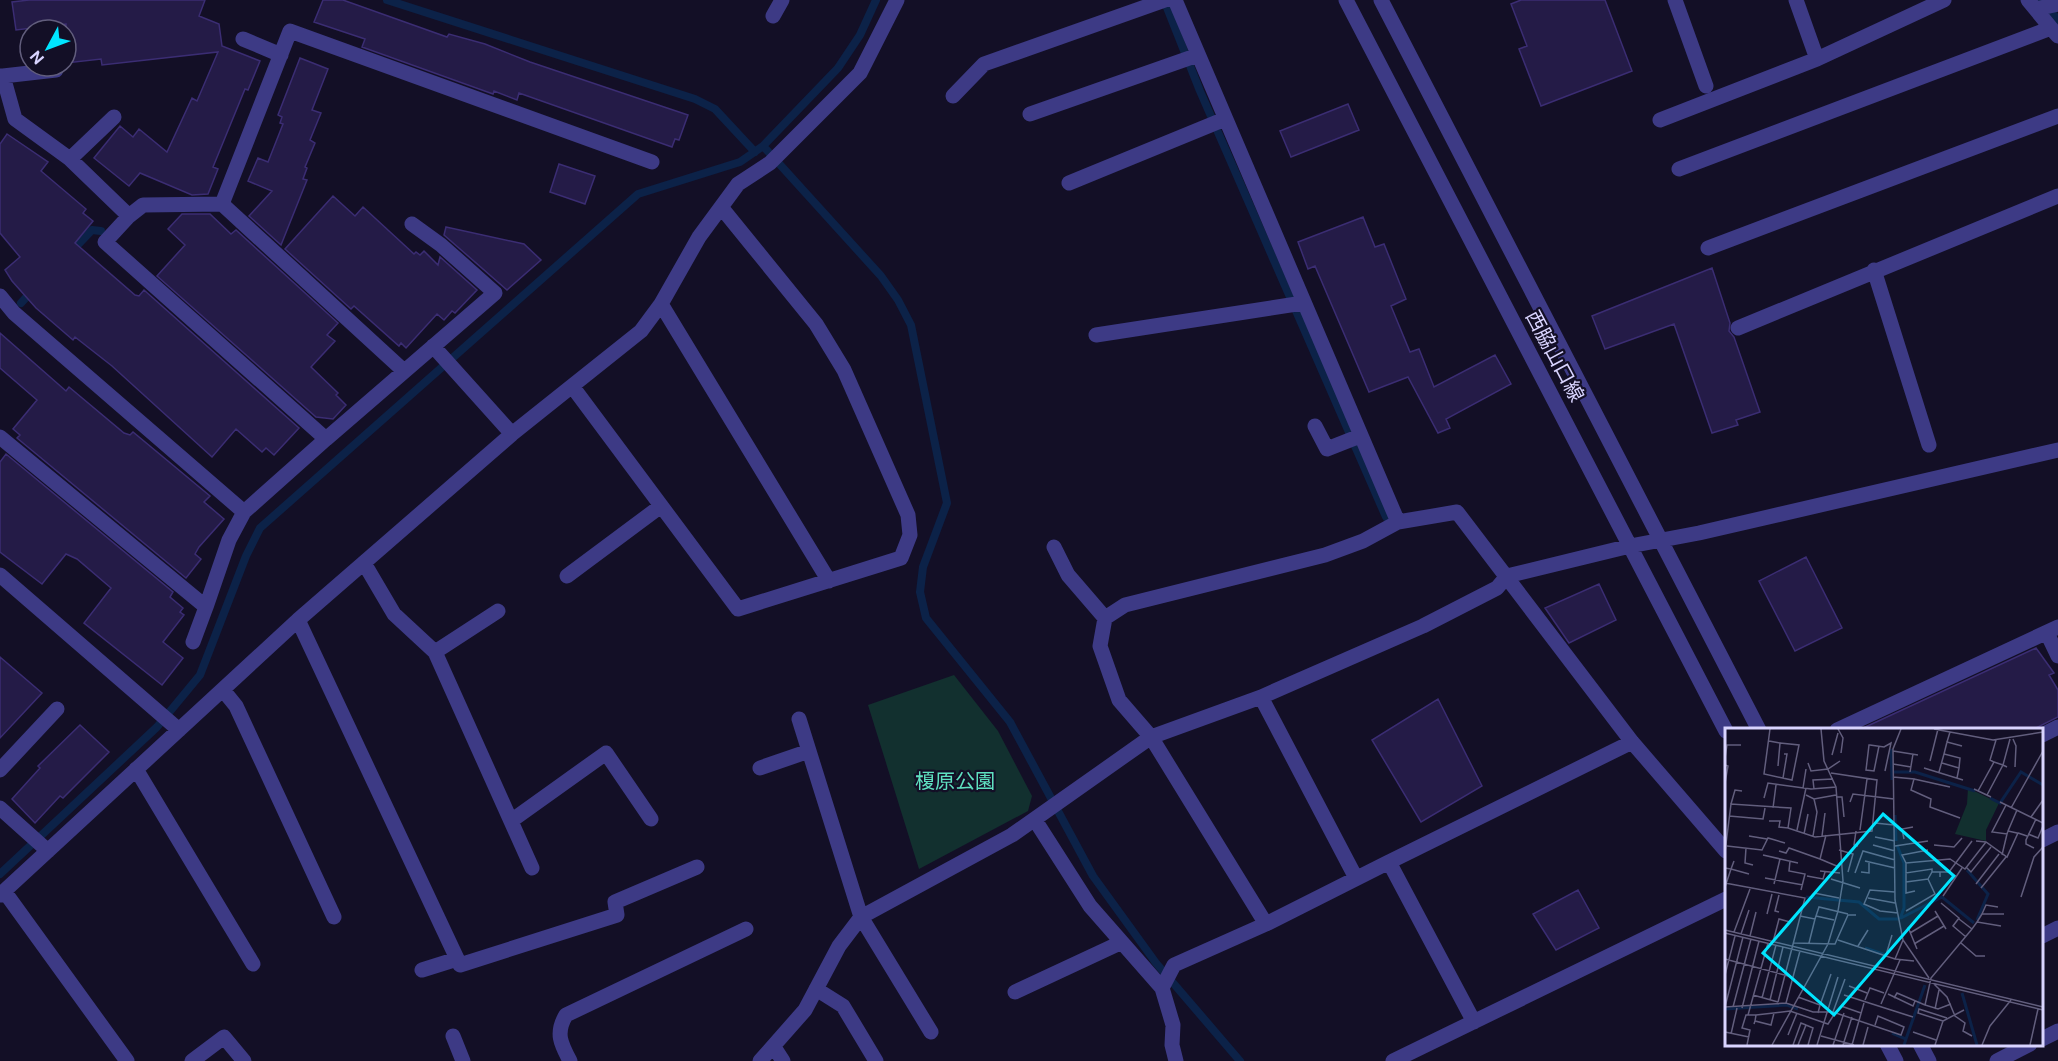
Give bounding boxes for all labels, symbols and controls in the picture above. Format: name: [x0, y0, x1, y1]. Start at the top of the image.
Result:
north arrow: [18, 18, 78, 78]
text: N: [25, 46, 49, 69]
street label: 西脇山口線: [1520, 306, 1590, 406]
inset map: [1725, 728, 2043, 1046]
park label: 榎原公園: [915, 768, 995, 794]

